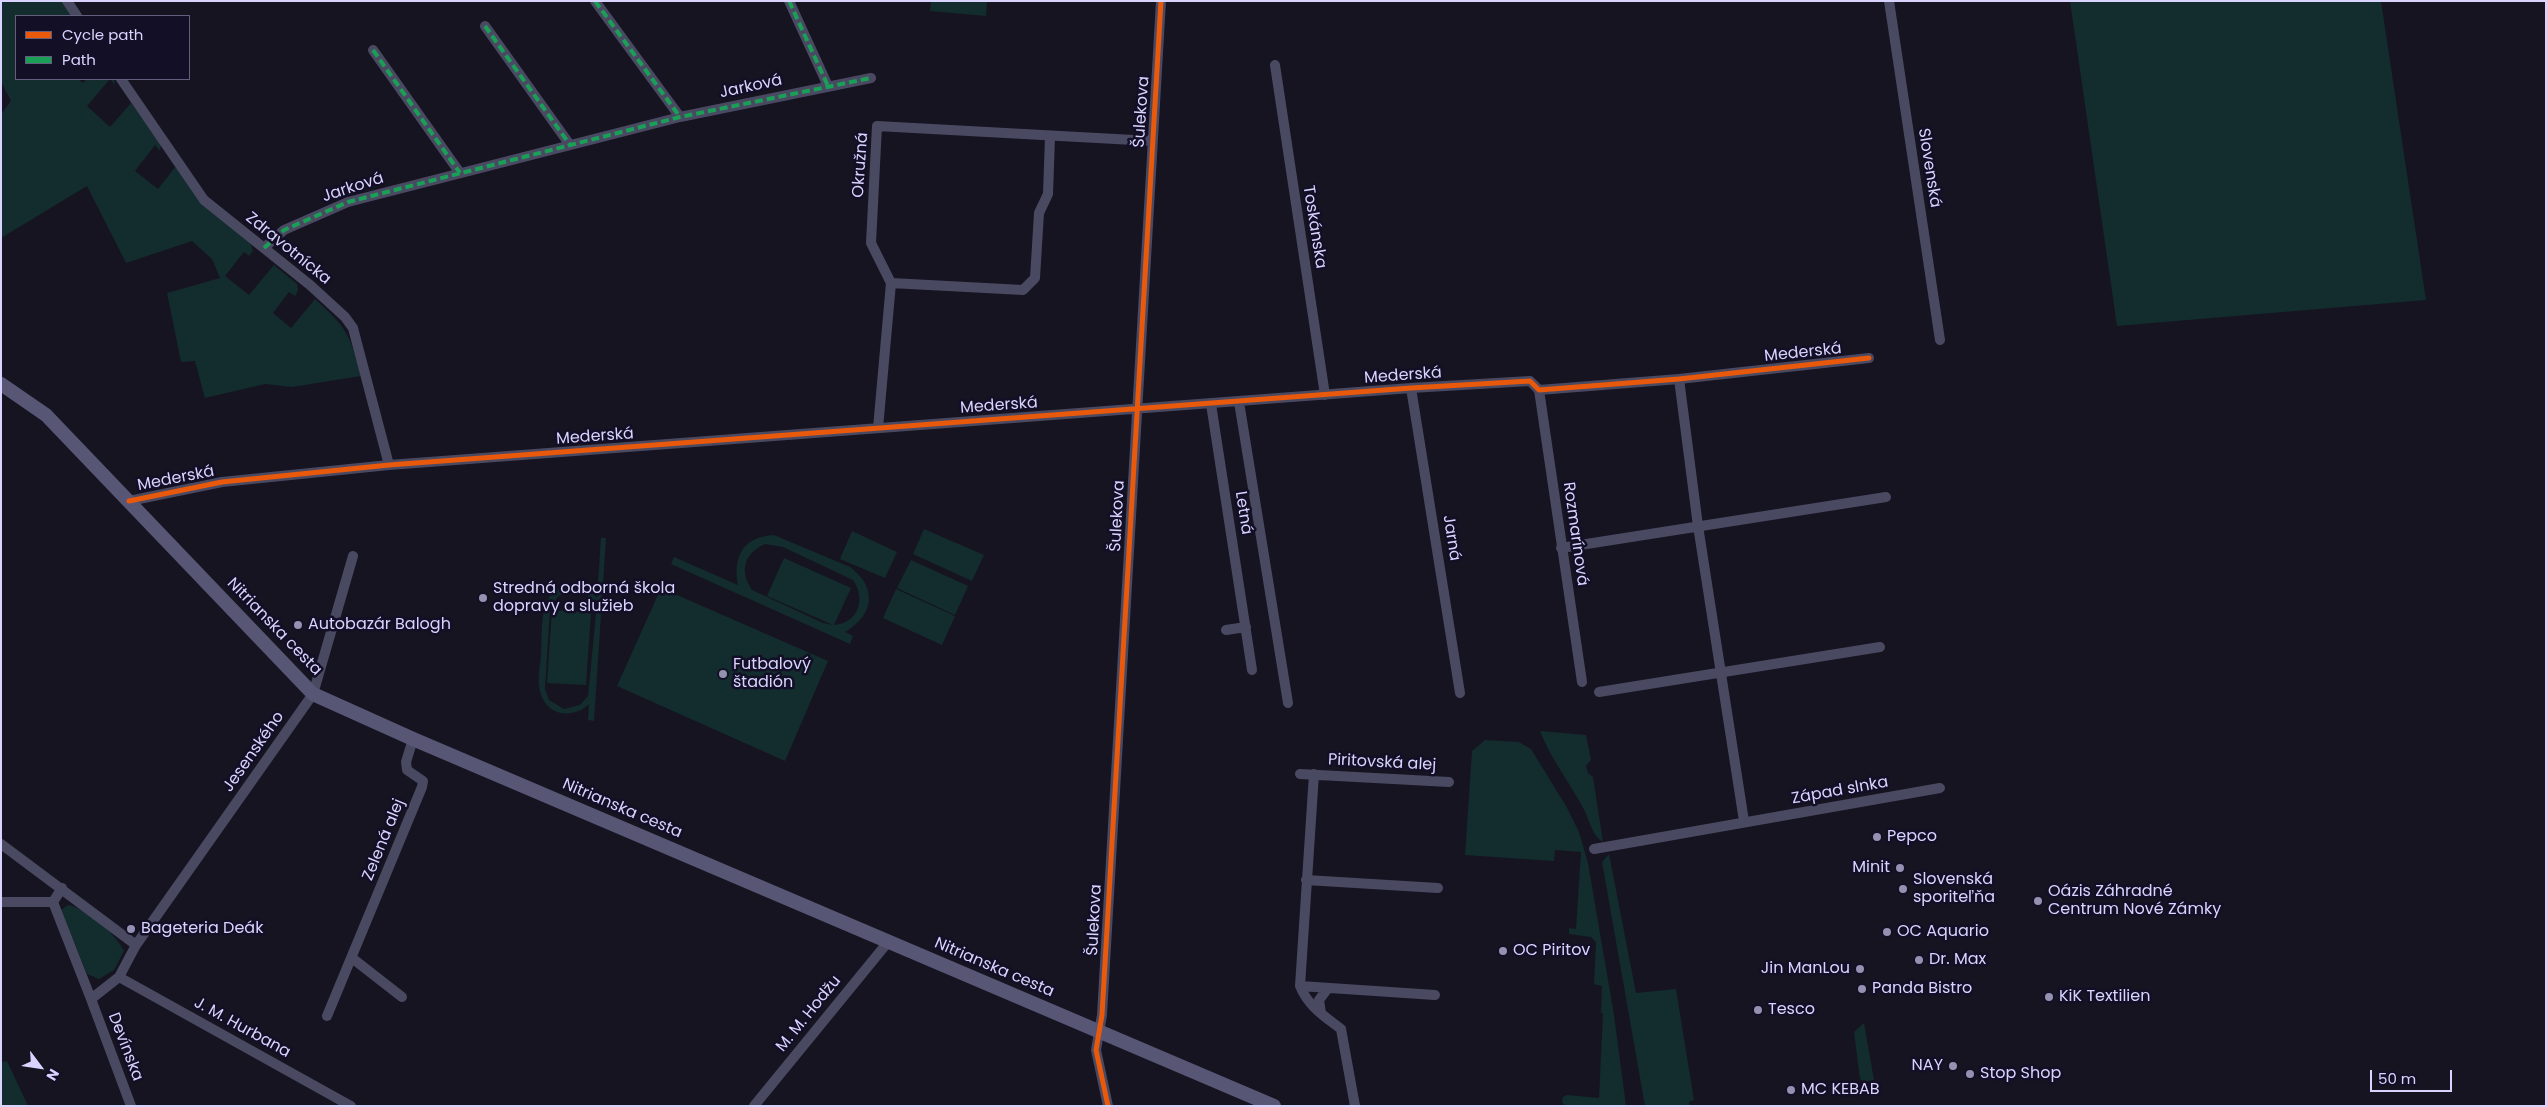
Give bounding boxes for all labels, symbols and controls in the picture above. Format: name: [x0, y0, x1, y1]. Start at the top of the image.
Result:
legend: [15, 15, 190, 80]
text: Cycle path: [62, 24, 143, 45]
text: Path: [62, 49, 96, 70]
street label: Jarková: [718, 71, 784, 103]
street label: Šulekova: [1130, 76, 1154, 148]
street label: Slovenská: [1913, 127, 1945, 209]
street label: Okružná: [849, 132, 873, 198]
street label: Jarková: [320, 169, 386, 207]
street label: Toskánska: [1298, 184, 1330, 270]
street label: Zdravotnícka: [241, 209, 335, 289]
street label: Mederská: [1763, 339, 1843, 367]
street label: Mederská: [1364, 364, 1442, 388]
street label: Mederská: [960, 394, 1038, 418]
street label: Mederská: [556, 425, 634, 449]
street label: Mederská: [136, 462, 216, 496]
street label: Šulekova: [1107, 480, 1129, 552]
street label: Rozmarínová: [1558, 481, 1592, 587]
street label: Letná: [1230, 490, 1256, 536]
street label: Jarná: [1438, 514, 1464, 562]
street label: Nitrianska cesta: [223, 574, 325, 680]
place label: Stredná odborná škola dopravy a služieb: [493, 579, 675, 617]
marker: Stredná odborná škola dopravy a služieb: [477, 592, 489, 604]
place label: Autobazár Balogh: [308, 615, 451, 635]
marker: Autobazár Balogh: [292, 619, 304, 631]
place label: Futbalový štadión: [733, 655, 811, 693]
marker: Futbalový štadión: [717, 668, 729, 680]
street label: Jesenského: [219, 708, 289, 796]
street label: Piritovská alej: [1327, 751, 1437, 775]
street label: Západ slnka: [1790, 773, 1890, 809]
street label: Nitrianska cesta: [559, 775, 685, 843]
street label: Zelená alej: [359, 796, 409, 884]
place label: Pepco: [1887, 827, 1937, 847]
marker: Pepco: [1871, 831, 1883, 843]
place label: Minit: [1852, 858, 1890, 878]
marker: Minit: [1894, 862, 1906, 874]
place label: Slovenská sporiteľňa: [1913, 870, 1995, 908]
place label: Oázis Záhradné Centrum Nové Zámky: [2048, 882, 2221, 920]
marker: Slovenská sporiteľňa: [1897, 883, 1909, 895]
street label: Šulekova: [1084, 884, 1106, 956]
marker: Oázis Záhradné Centrum Nové Zámky: [2032, 895, 2044, 907]
place label: Bageteria Deák: [141, 919, 263, 939]
place label: OC Aquario: [1897, 922, 1989, 942]
marker: Bageteria Deák: [125, 923, 137, 935]
marker: OC Aquario: [1881, 926, 1893, 938]
street label: Nitrianska cesta: [931, 934, 1057, 1002]
place label: OC Piritov: [1513, 941, 1590, 961]
marker: OC Piritov: [1497, 945, 1509, 957]
place label: Dr. Max: [1929, 950, 1986, 970]
marker: Dr. Max: [1913, 954, 1925, 966]
place label: Jin ManLou: [1761, 959, 1850, 979]
marker: Jin ManLou: [1854, 963, 1866, 975]
street label: M. M. Hodžu: [772, 972, 846, 1056]
place label: Panda Bistro: [1872, 979, 1972, 999]
marker: Panda Bistro: [1856, 983, 1868, 995]
place label: KiK Textilien: [2059, 987, 2150, 1007]
marker: KiK Textilien: [2043, 991, 2055, 1003]
street label: J. M. Hurbana: [190, 994, 294, 1062]
place label: Tesco: [1768, 1000, 1815, 1020]
marker: Tesco: [1752, 1004, 1764, 1016]
street label: Devínska: [103, 1010, 147, 1084]
north arrow: [15, 1042, 65, 1092]
place label: NAY: [1912, 1056, 1943, 1076]
marker: NAY: [1947, 1060, 1959, 1072]
scale bar: [2372, 1060, 2454, 1092]
place label: Stop Shop: [1980, 1064, 2061, 1084]
text: N: [42, 1065, 64, 1084]
marker: Stop Shop: [1964, 1068, 1976, 1080]
text: 50 m: [2378, 1068, 2416, 1089]
place label: MC KEBAB: [1801, 1080, 1880, 1100]
marker: MC KEBAB: [1785, 1084, 1797, 1096]

